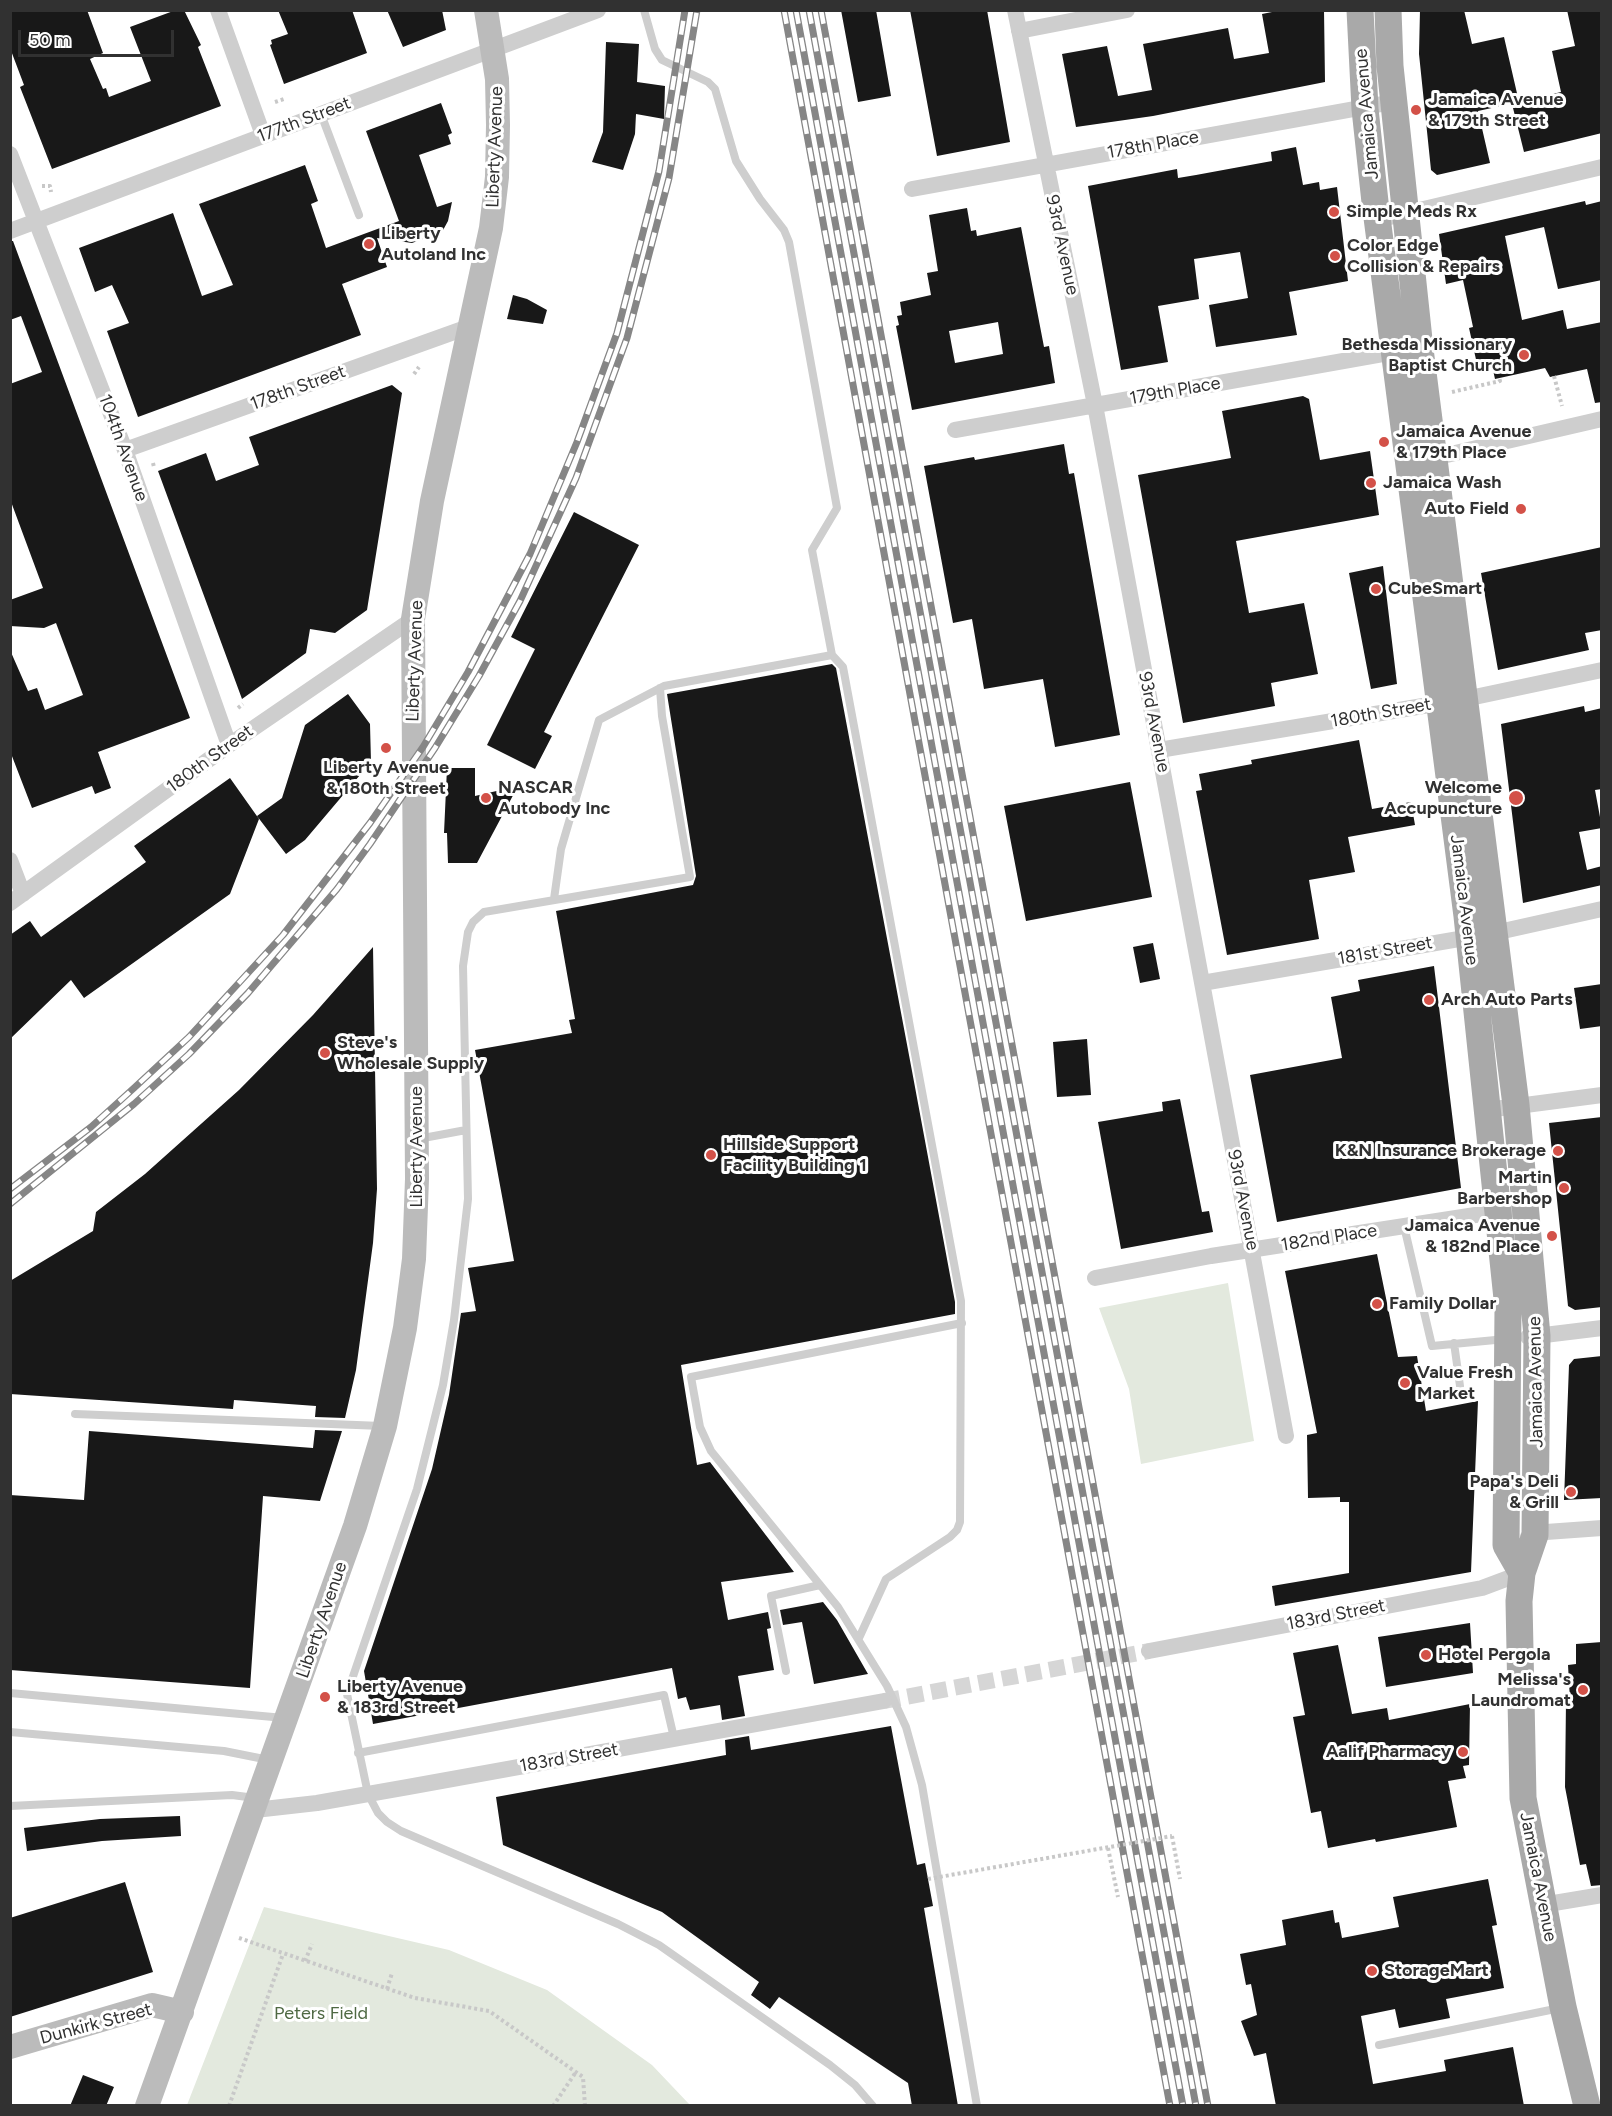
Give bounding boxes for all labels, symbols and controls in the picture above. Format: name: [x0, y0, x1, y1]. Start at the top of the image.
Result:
scale bar: [21, 18, 177, 56]
text: 50 m: [29, 29, 71, 51]
street label: Jamaica Avenue: [1351, 48, 1383, 180]
street label: Liberty Avenue: [482, 86, 508, 208]
place label: Jamaica Avenue & 179th Street: [1428, 89, 1563, 132]
street label: 177th Street: [254, 92, 354, 148]
marker: Jamaica Avenue & 179th Street: [1409, 103, 1423, 117]
street label: 178th Place: [1106, 126, 1200, 164]
street label: 93rd Avenue: [1041, 193, 1083, 297]
place label: Simple Meds Rx: [1346, 201, 1477, 223]
marker: Simple Meds Rx: [1327, 205, 1341, 219]
place label: Liberty Autoland Inc: [381, 223, 486, 266]
place label: Color Edge Collision & Repairs: [1347, 235, 1500, 278]
marker: Liberty Autoland Inc: [362, 237, 376, 251]
marker: Color Edge Collision & Repairs: [1328, 249, 1342, 263]
place label: Bethesda Missionary Baptist Church: [1341, 334, 1512, 376]
marker: Bethesda Missionary Baptist Church: [1517, 348, 1531, 362]
street label: 178th Street: [247, 361, 349, 415]
street label: 179th Place: [1128, 372, 1222, 410]
street label: 104th Avenue: [94, 392, 152, 504]
place label: Jamaica Avenue & 179th Place: [1396, 421, 1531, 464]
marker: Jamaica Avenue & 179th Place: [1377, 435, 1391, 449]
place label: Jamaica Wash: [1383, 472, 1501, 494]
marker: Jamaica Wash: [1364, 476, 1378, 490]
place label: Auto Field: [1424, 498, 1509, 520]
marker: Auto Field: [1514, 502, 1528, 516]
place label: CubeSmart: [1388, 578, 1482, 600]
marker: CubeSmart: [1369, 582, 1383, 596]
street label: Liberty Avenue: [402, 600, 428, 722]
street label: 93rd Avenue: [1134, 670, 1174, 774]
street label: 180th Street: [1329, 694, 1433, 732]
street label: 180th Street: [163, 720, 257, 798]
marker: Liberty Avenue & 180th Street: [379, 741, 393, 755]
place label: Liberty Avenue & 180th Street: [323, 757, 449, 800]
place label: NASCAR Autobody Inc: [498, 777, 610, 820]
place label: Welcome Accupuncture: [1384, 777, 1502, 820]
marker: Welcome Accupuncture: [1507, 789, 1525, 807]
marker: NASCAR Autobody Inc: [479, 791, 493, 805]
street label: Jamaica Avenue: [1445, 833, 1483, 967]
street label: 181st Street: [1336, 932, 1434, 970]
place label: Arch Auto Parts: [1441, 989, 1573, 1011]
marker: Arch Auto Parts: [1422, 993, 1436, 1007]
place label: Steve's Wholesale Supply: [337, 1032, 484, 1074]
marker: Steve's Wholesale Supply: [318, 1046, 332, 1060]
street label: Liberty Avenue: [406, 1086, 428, 1208]
place label: Hillside Support Facility Building 1: [723, 1134, 867, 1176]
place label: K&N Insurance Brokerage: [1335, 1140, 1546, 1162]
marker: K&N Insurance Brokerage: [1551, 1144, 1565, 1158]
marker: Hillside Support Facility Building 1: [704, 1148, 718, 1162]
street label: 93rd Avenue: [1223, 1148, 1263, 1252]
place label: Martin Barbershop: [1457, 1167, 1552, 1210]
marker: Martin Barbershop: [1557, 1181, 1571, 1195]
place label: Jamaica Avenue & 182nd Place: [1405, 1215, 1540, 1258]
street label: 182nd Place: [1280, 1220, 1378, 1256]
marker: Jamaica Avenue & 182nd Place: [1545, 1229, 1559, 1243]
place label: Family Dollar: [1389, 1293, 1496, 1315]
marker: Family Dollar: [1370, 1297, 1384, 1311]
street label: Jamaica Avenue: [1524, 1316, 1548, 1448]
place label: Value Fresh Market: [1417, 1362, 1513, 1404]
marker: Value Fresh Market: [1398, 1376, 1412, 1390]
place label: Papa's Deli & Grill: [1470, 1471, 1559, 1514]
marker: Papa's Deli & Grill: [1564, 1485, 1578, 1499]
street label: Liberty Avenue: [292, 1559, 352, 1681]
street label: 183rd Street: [1285, 1595, 1387, 1635]
place label: Hotel Pergola: [1438, 1644, 1550, 1666]
marker: Hotel Pergola: [1419, 1648, 1433, 1662]
place label: Melissa's Laundromat: [1471, 1669, 1571, 1712]
place label: Liberty Avenue & 183rd Street: [337, 1676, 463, 1718]
marker: Melissa's Laundromat: [1576, 1683, 1590, 1697]
marker: Liberty Avenue & 183rd Street: [318, 1690, 332, 1704]
street label: 183rd Street: [518, 1739, 620, 1777]
place label: Aalif Pharmacy: [1326, 1741, 1451, 1763]
marker: Aalif Pharmacy: [1456, 1745, 1470, 1759]
street label: Jamaica Avenue: [1515, 1810, 1561, 1944]
place label: StorageMart: [1384, 1960, 1489, 1982]
marker: StorageMart: [1365, 1964, 1379, 1978]
street label: Dunkirk Street: [38, 1999, 154, 2049]
park label: Peters Field: [274, 2003, 368, 2025]

